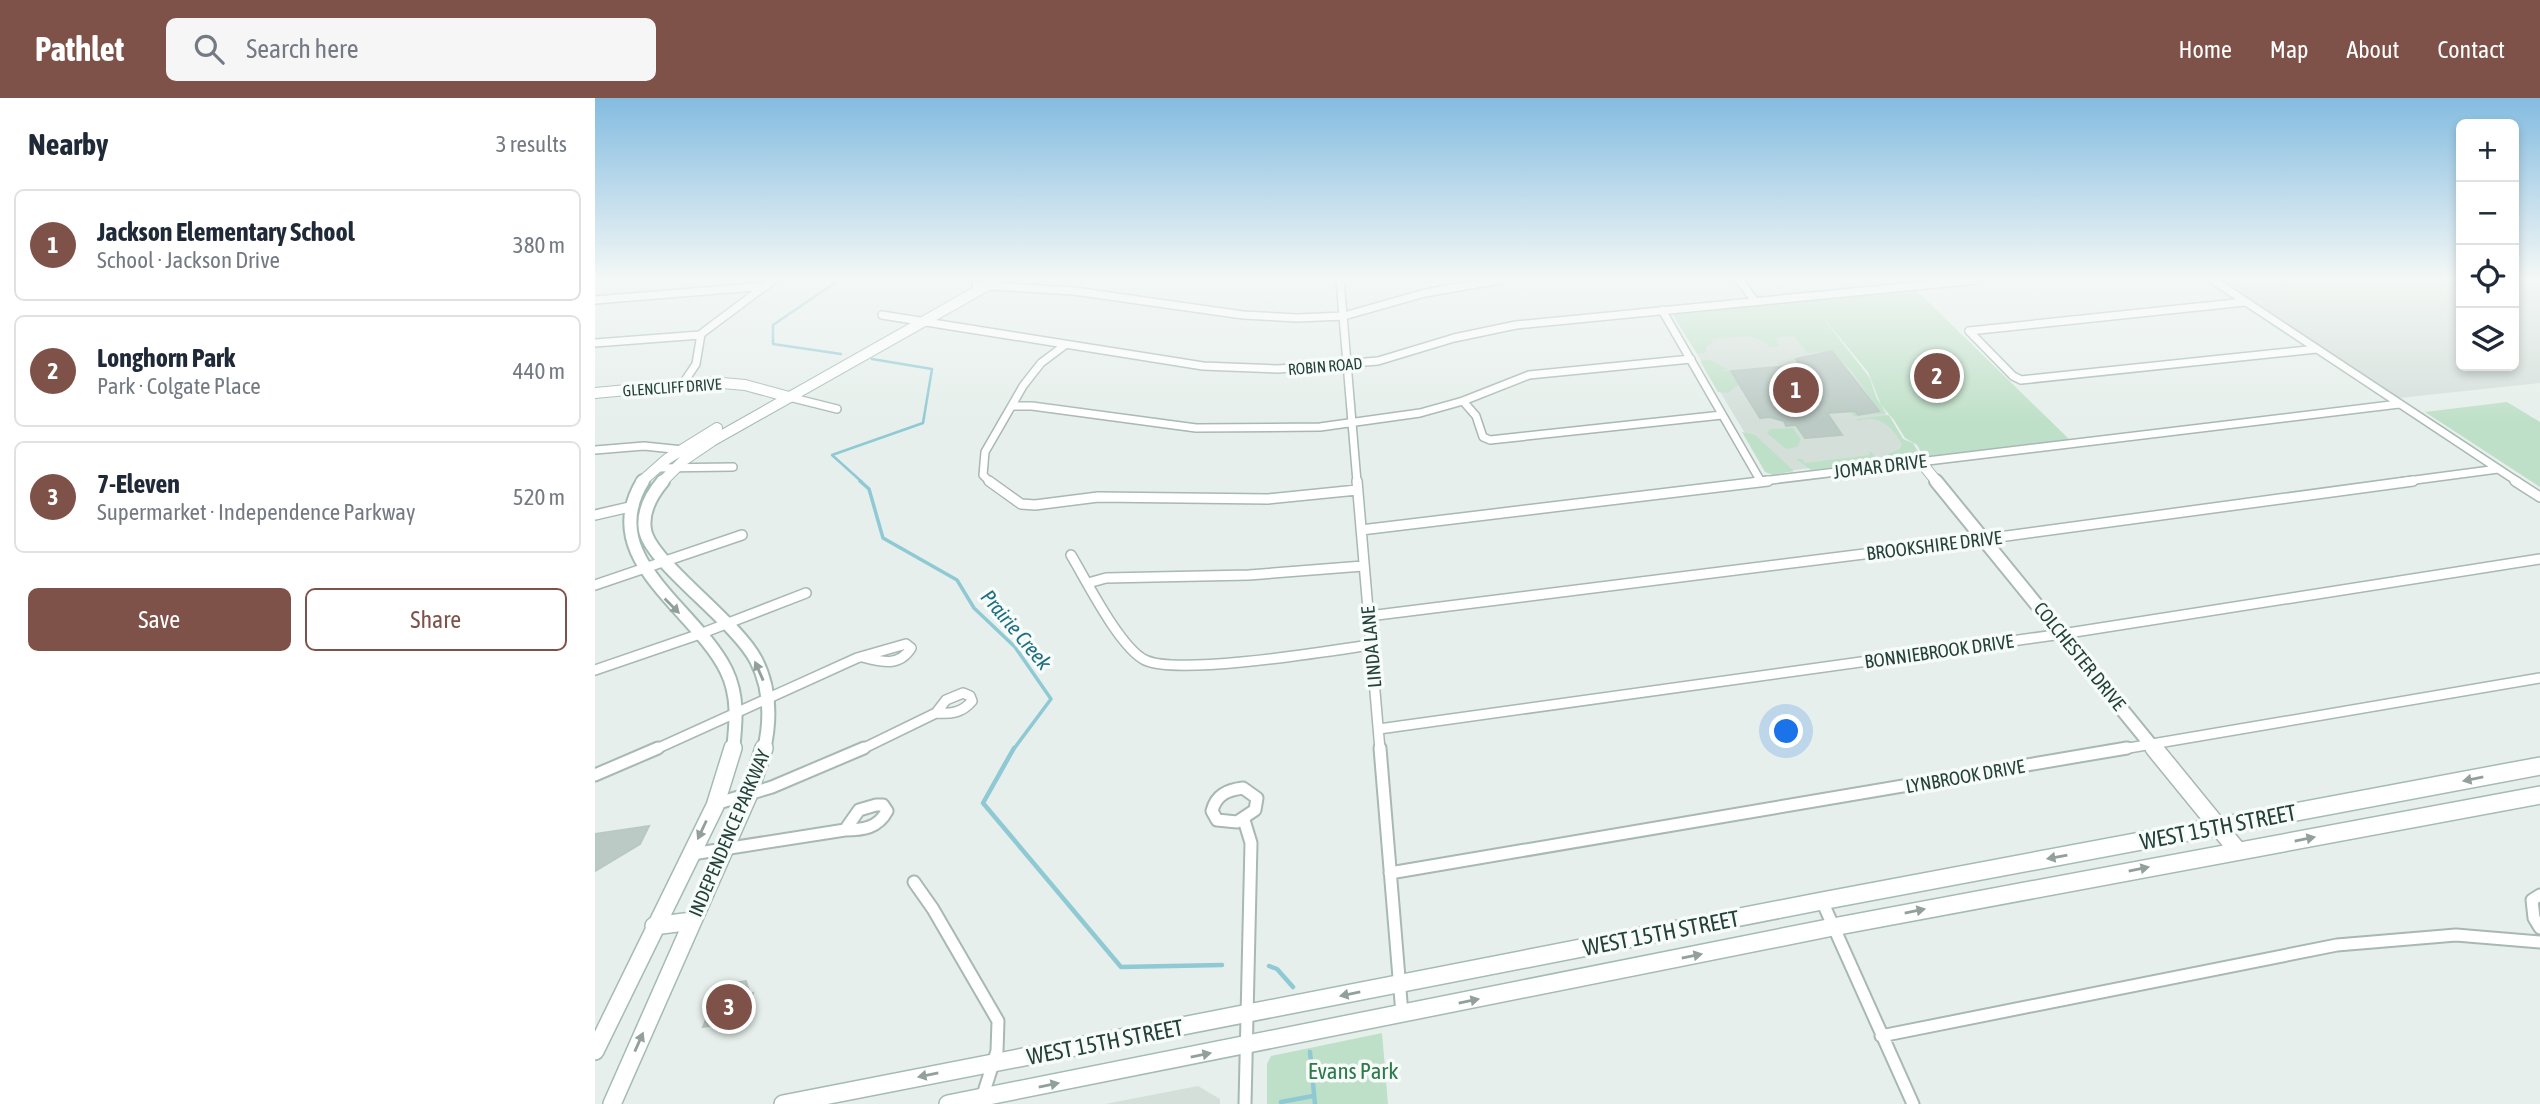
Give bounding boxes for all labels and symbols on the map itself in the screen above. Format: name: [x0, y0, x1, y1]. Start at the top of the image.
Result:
pin: 2: [1914, 350, 1960, 402]
street label: ROBIN ROAD: [1287, 354, 1363, 378]
pin: 1: [1773, 364, 1819, 416]
street label: GLENCLIFF DRIVE: [622, 375, 722, 399]
street label: JOMAR DRIVE: [1832, 449, 1928, 483]
street label: BROOKSHIRE DRIVE: [1865, 526, 2003, 564]
water label: Prairie Creek: [976, 585, 1058, 675]
one-way arrow: [663, 597, 680, 614]
street label: COLCHESTER DRIVE: [2030, 597, 2130, 715]
street label: LINDA LANE: [1356, 605, 1386, 689]
street label: BONNIEBROOK DRIVE: [1863, 630, 2015, 672]
one-way arrow: [754, 660, 765, 681]
your location: [1769, 714, 1803, 748]
street label: INDEPENDENCE PARKWAY: [684, 746, 774, 920]
street label: LYNBROOK DRIVE: [1904, 755, 2026, 797]
one-way arrow: [2462, 774, 2484, 785]
street label: WEST 15TH STREET: [2138, 799, 2298, 855]
one-way arrow: [696, 820, 708, 840]
one-way arrow: [2294, 833, 2316, 844]
one-way arrow: [2046, 852, 2068, 863]
one-way arrow: [2128, 864, 2150, 875]
street label: WEST 15TH STREET: [1581, 905, 1741, 961]
one-way arrow: [1904, 906, 1926, 917]
one-way arrow: [1681, 950, 1703, 961]
pin: 3: [706, 981, 752, 1033]
one-way arrow: [1339, 988, 1361, 999]
one-way arrow: [1458, 995, 1480, 1006]
street label: WEST 15TH STREET: [1025, 1014, 1185, 1070]
one-way arrow: [634, 1031, 645, 1052]
one-way arrow: [1190, 1049, 1212, 1060]
park label: Evans Park: [1308, 1058, 1398, 1084]
one-way arrow: [917, 1070, 939, 1081]
one-way arrow: [1038, 1079, 1060, 1090]

